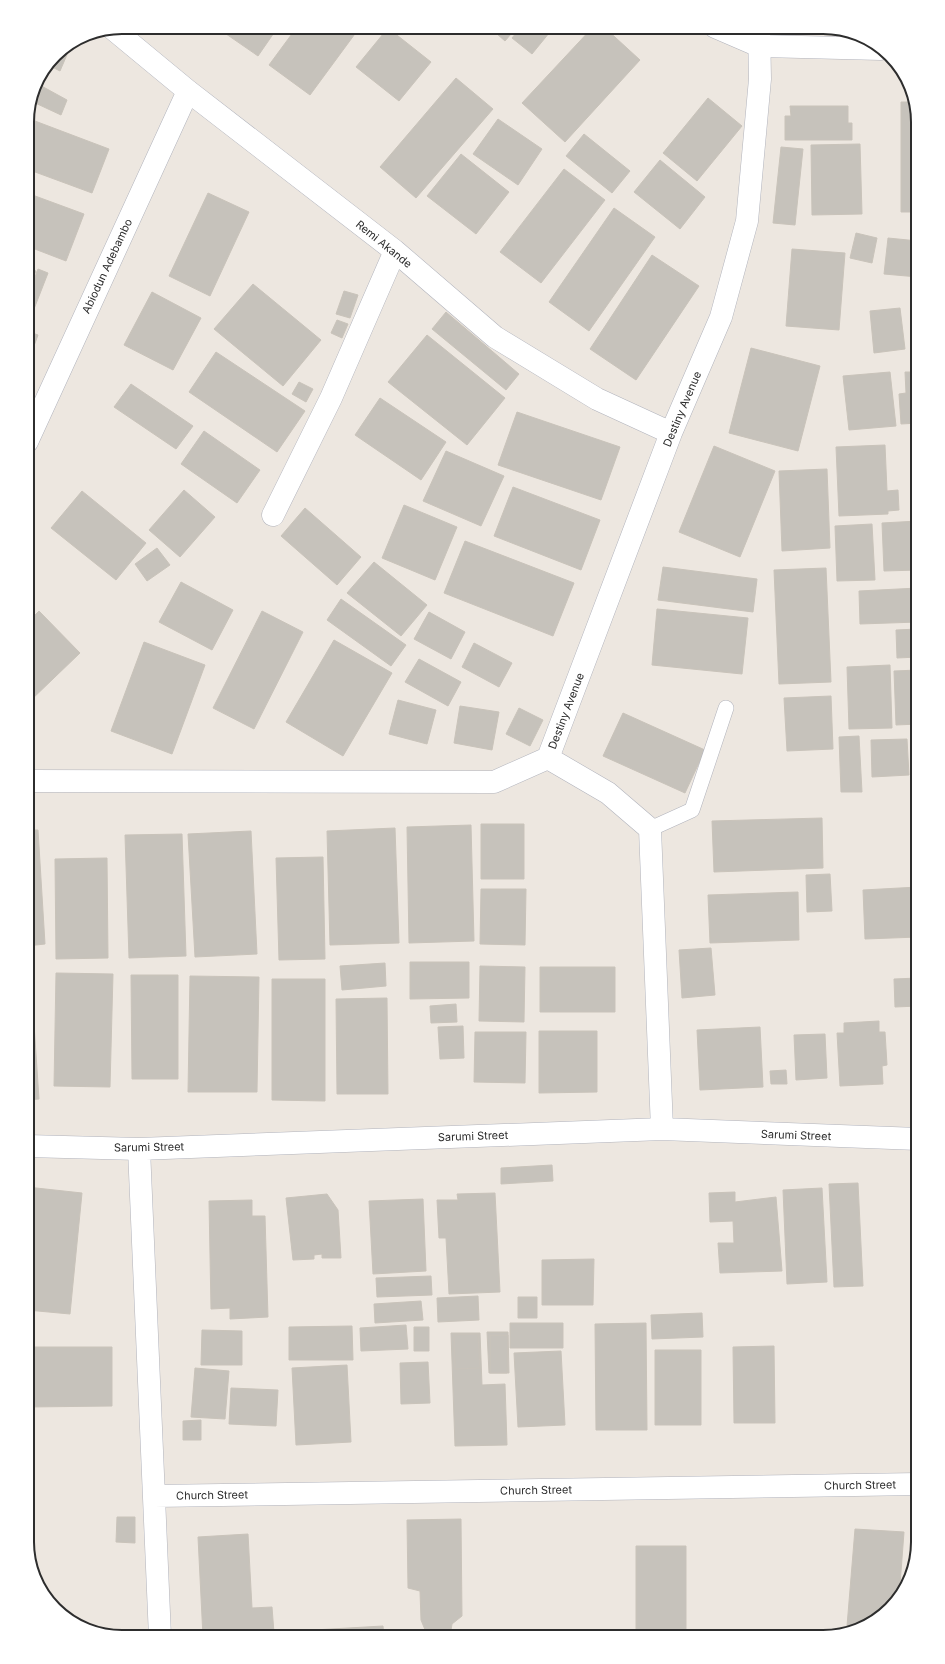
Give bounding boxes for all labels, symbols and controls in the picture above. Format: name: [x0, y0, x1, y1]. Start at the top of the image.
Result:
street label: Abiodun Adebambo: [79, 216, 135, 316]
street label: Remi Akande: [353, 217, 415, 271]
street label: Destiny Avenue: [660, 369, 704, 449]
street label: Destiny Avenue: [545, 671, 587, 751]
street label: Sarumi Street: [761, 1127, 832, 1143]
street label: Sarumi Street: [438, 1128, 509, 1144]
street label: Sarumi Street: [114, 1139, 185, 1155]
street label: Church Street: [824, 1477, 896, 1493]
street label: Church Street: [500, 1482, 572, 1498]
street label: Church Street: [176, 1487, 248, 1503]

